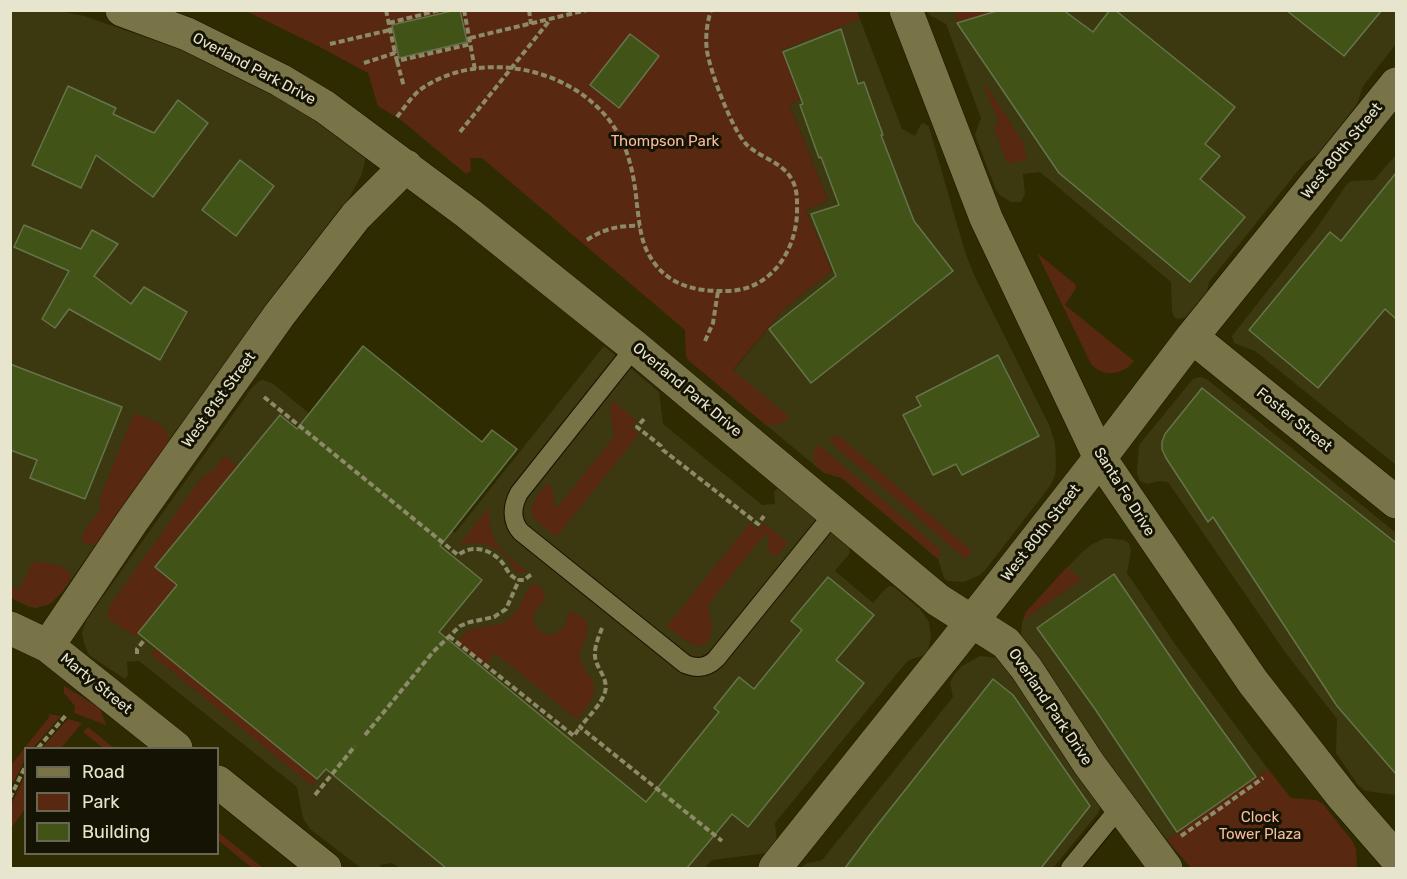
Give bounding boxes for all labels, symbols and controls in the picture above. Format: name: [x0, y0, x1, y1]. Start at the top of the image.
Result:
street label: Overland Park Drive: [189, 29, 319, 109]
street label: West 80th Street: [1298, 99, 1386, 203]
park label: Thompson Park: [611, 133, 719, 151]
street label: Overland Park Drive: [629, 339, 745, 441]
street label: West 81st Street: [178, 349, 260, 451]
street label: Foster Street: [1253, 384, 1335, 456]
street label: Santa Fe Drive: [1090, 444, 1158, 540]
street label: West 80th Street: [997, 481, 1085, 585]
street label: Overland Park Drive: [1004, 645, 1096, 769]
street label: Marty Street: [57, 650, 135, 718]
legend: [24, 747, 219, 855]
text: Road: [82, 761, 125, 783]
text: Park: [82, 791, 119, 813]
park label: Clock Tower Plaza: [1219, 809, 1301, 844]
text: Building: [82, 821, 150, 843]

